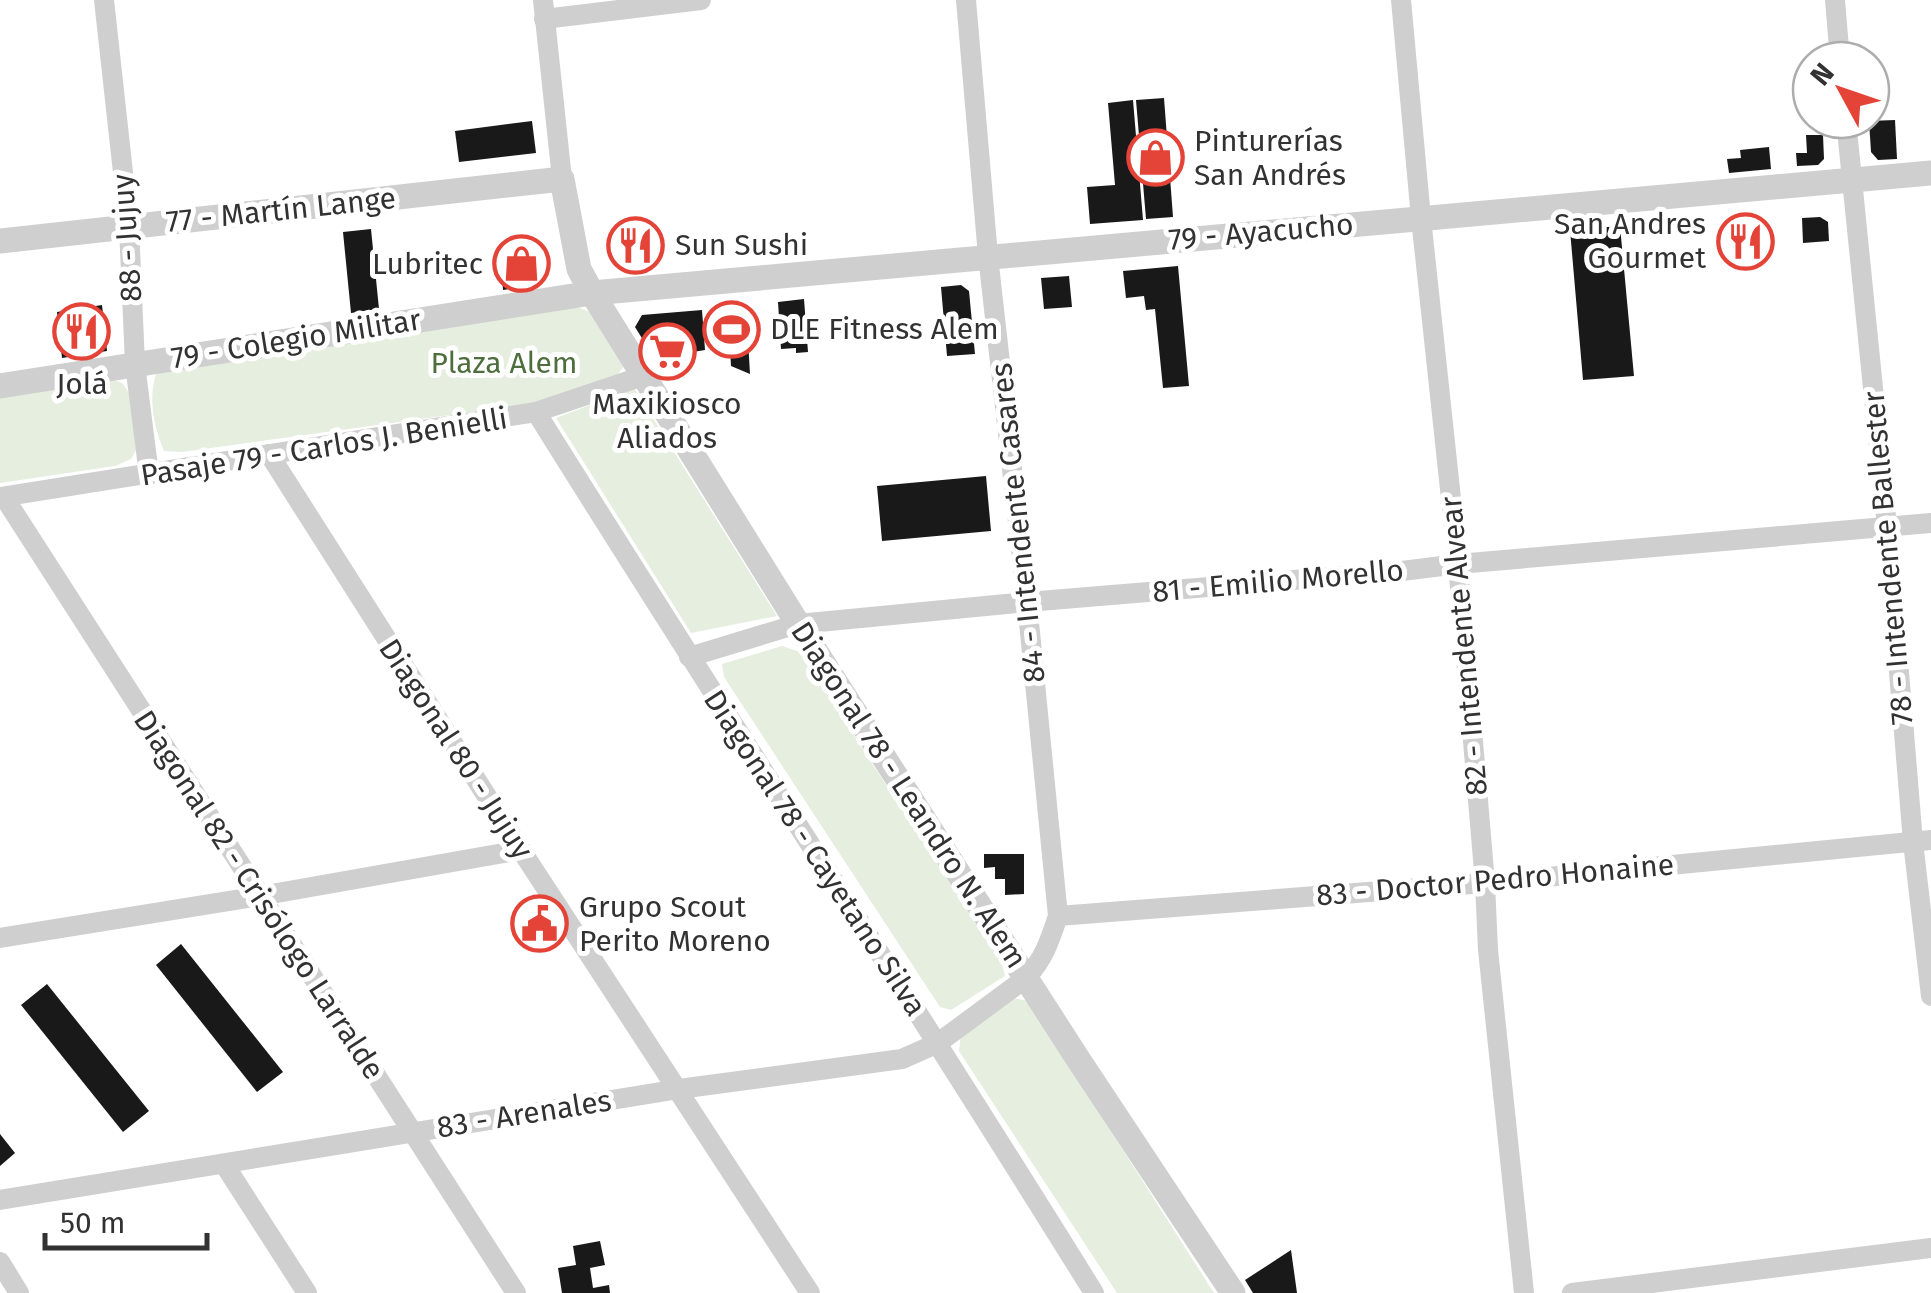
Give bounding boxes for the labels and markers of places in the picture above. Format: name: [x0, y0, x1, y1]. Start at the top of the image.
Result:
place label: Pinturerías San Andrés: [1194, 123, 1346, 193]
shop icon: Pinturerías San Andrés: [1125, 128, 1185, 188]
place label: San Andres Gourmet: [1554, 206, 1706, 276]
restaurant icon: San Andres Gourmet: [1715, 211, 1775, 271]
restaurant icon: Sun Sushi: [606, 215, 666, 275]
place label: Sun Sushi: [675, 227, 808, 263]
shop icon: Lubritec: [492, 234, 552, 294]
place label: Lubritec: [372, 246, 483, 282]
sports icon: DLE Fitness Alem: [701, 299, 761, 359]
restaurant icon: Jolá: [52, 301, 112, 361]
place label: DLE Fitness Alem: [770, 311, 999, 347]
supermarket icon: Maxikiosco Aliados: [637, 322, 697, 382]
place label: Jolá: [56, 366, 108, 402]
place label: Maxikiosco Aliados: [592, 386, 742, 456]
place label: Grupo Scout Perito Moreno: [579, 889, 771, 959]
public building icon: Grupo Scout Perito Moreno: [510, 894, 570, 954]

